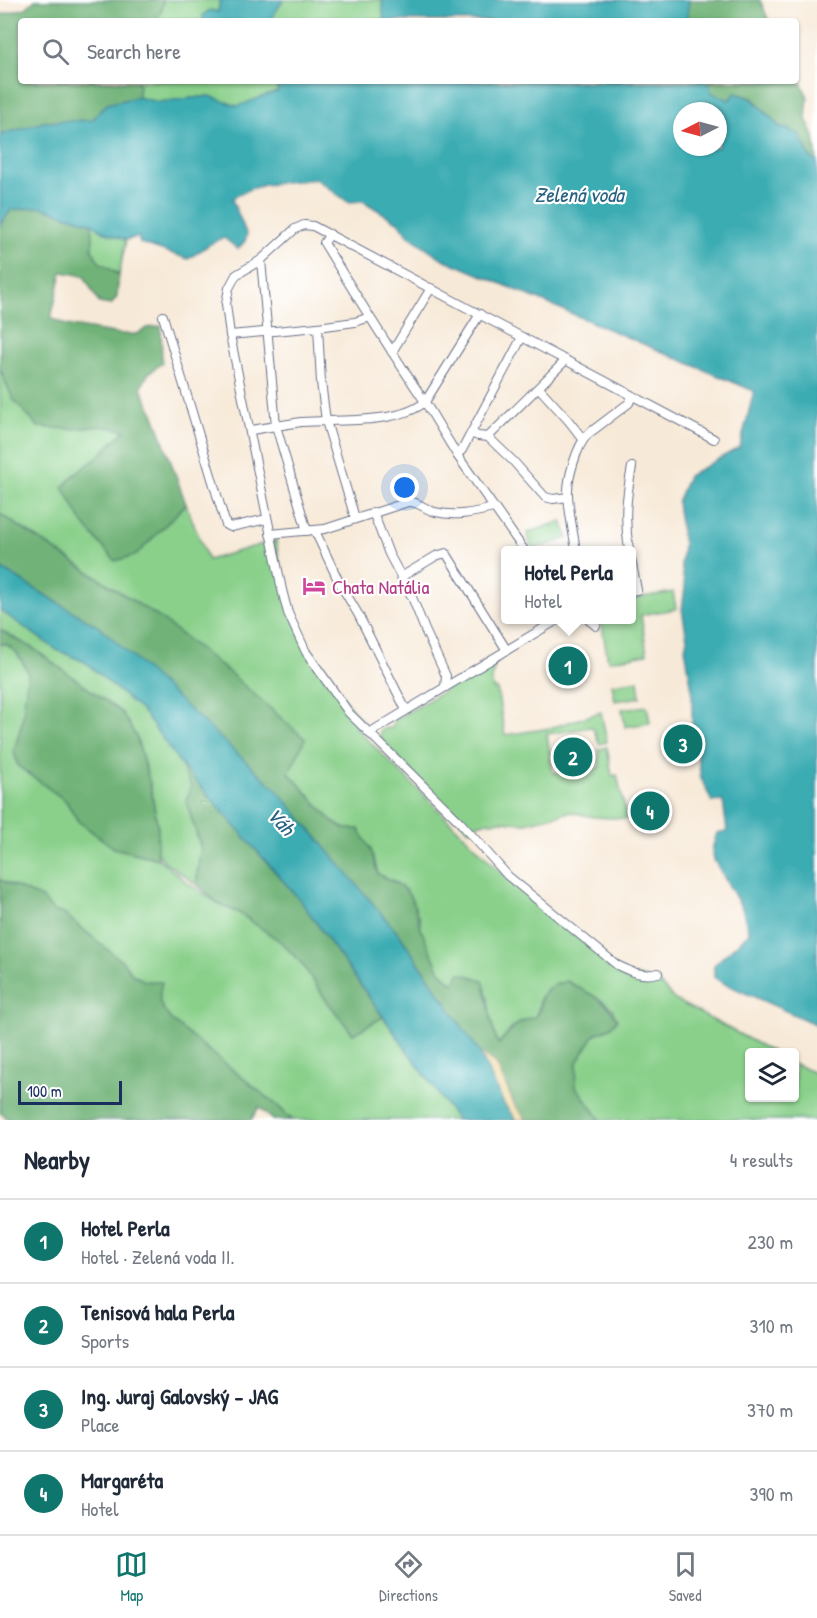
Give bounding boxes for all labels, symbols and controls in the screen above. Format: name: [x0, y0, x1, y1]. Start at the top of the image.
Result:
search box: [18, 18, 799, 84]
icon: search: [39, 35, 72, 68]
text: Search here: [87, 36, 181, 66]
north arrow: [673, 102, 727, 156]
water label: Zelená voda: [535, 180, 626, 209]
your location: [390, 473, 419, 502]
popup: [501, 546, 636, 624]
text: Hotel Perla: [524, 557, 613, 587]
hotel icon: Chata Natália: [301, 573, 327, 599]
place label: Chata Natália: [332, 573, 430, 600]
text: Hotel: [524, 587, 562, 614]
pin: 1: [548, 644, 588, 688]
pin: 3: [664, 722, 702, 766]
pin: 2: [554, 734, 592, 780]
pin: 4: [630, 788, 670, 834]
water label: Váh: [261, 801, 302, 842]
map controls: [745, 1048, 799, 1102]
button: layers: [745, 1048, 799, 1102]
scale bar: [18, 1078, 122, 1106]
text: 100 m: [27, 1080, 62, 1102]
text: Nearby: [24, 1142, 90, 1177]
text: 4 results: [730, 1146, 793, 1173]
text: Hotel Perla: [81, 1213, 170, 1243]
text: 1: [40, 1228, 47, 1255]
text: 230 m: [748, 1228, 793, 1255]
text: Hotel · Zelená voda II.: [81, 1243, 235, 1270]
text: Tenisová hala Perla: [81, 1297, 234, 1327]
text: 2: [39, 1312, 48, 1339]
text: 310 m: [750, 1312, 793, 1339]
text: Sports: [81, 1327, 129, 1354]
text: Ing. Juraj Galovský - JAG: [81, 1381, 278, 1411]
text: 3: [39, 1396, 48, 1423]
text: 370 m: [747, 1396, 793, 1423]
text: Place: [81, 1411, 120, 1438]
text: Margaréta: [81, 1465, 163, 1495]
text: 4: [40, 1480, 47, 1507]
text: 390 m: [750, 1480, 793, 1507]
text: Hotel: [81, 1495, 119, 1522]
tab: Map: [115, 1548, 148, 1606]
tab: Directions: [379, 1548, 438, 1606]
tab: Saved: [669, 1548, 702, 1606]

